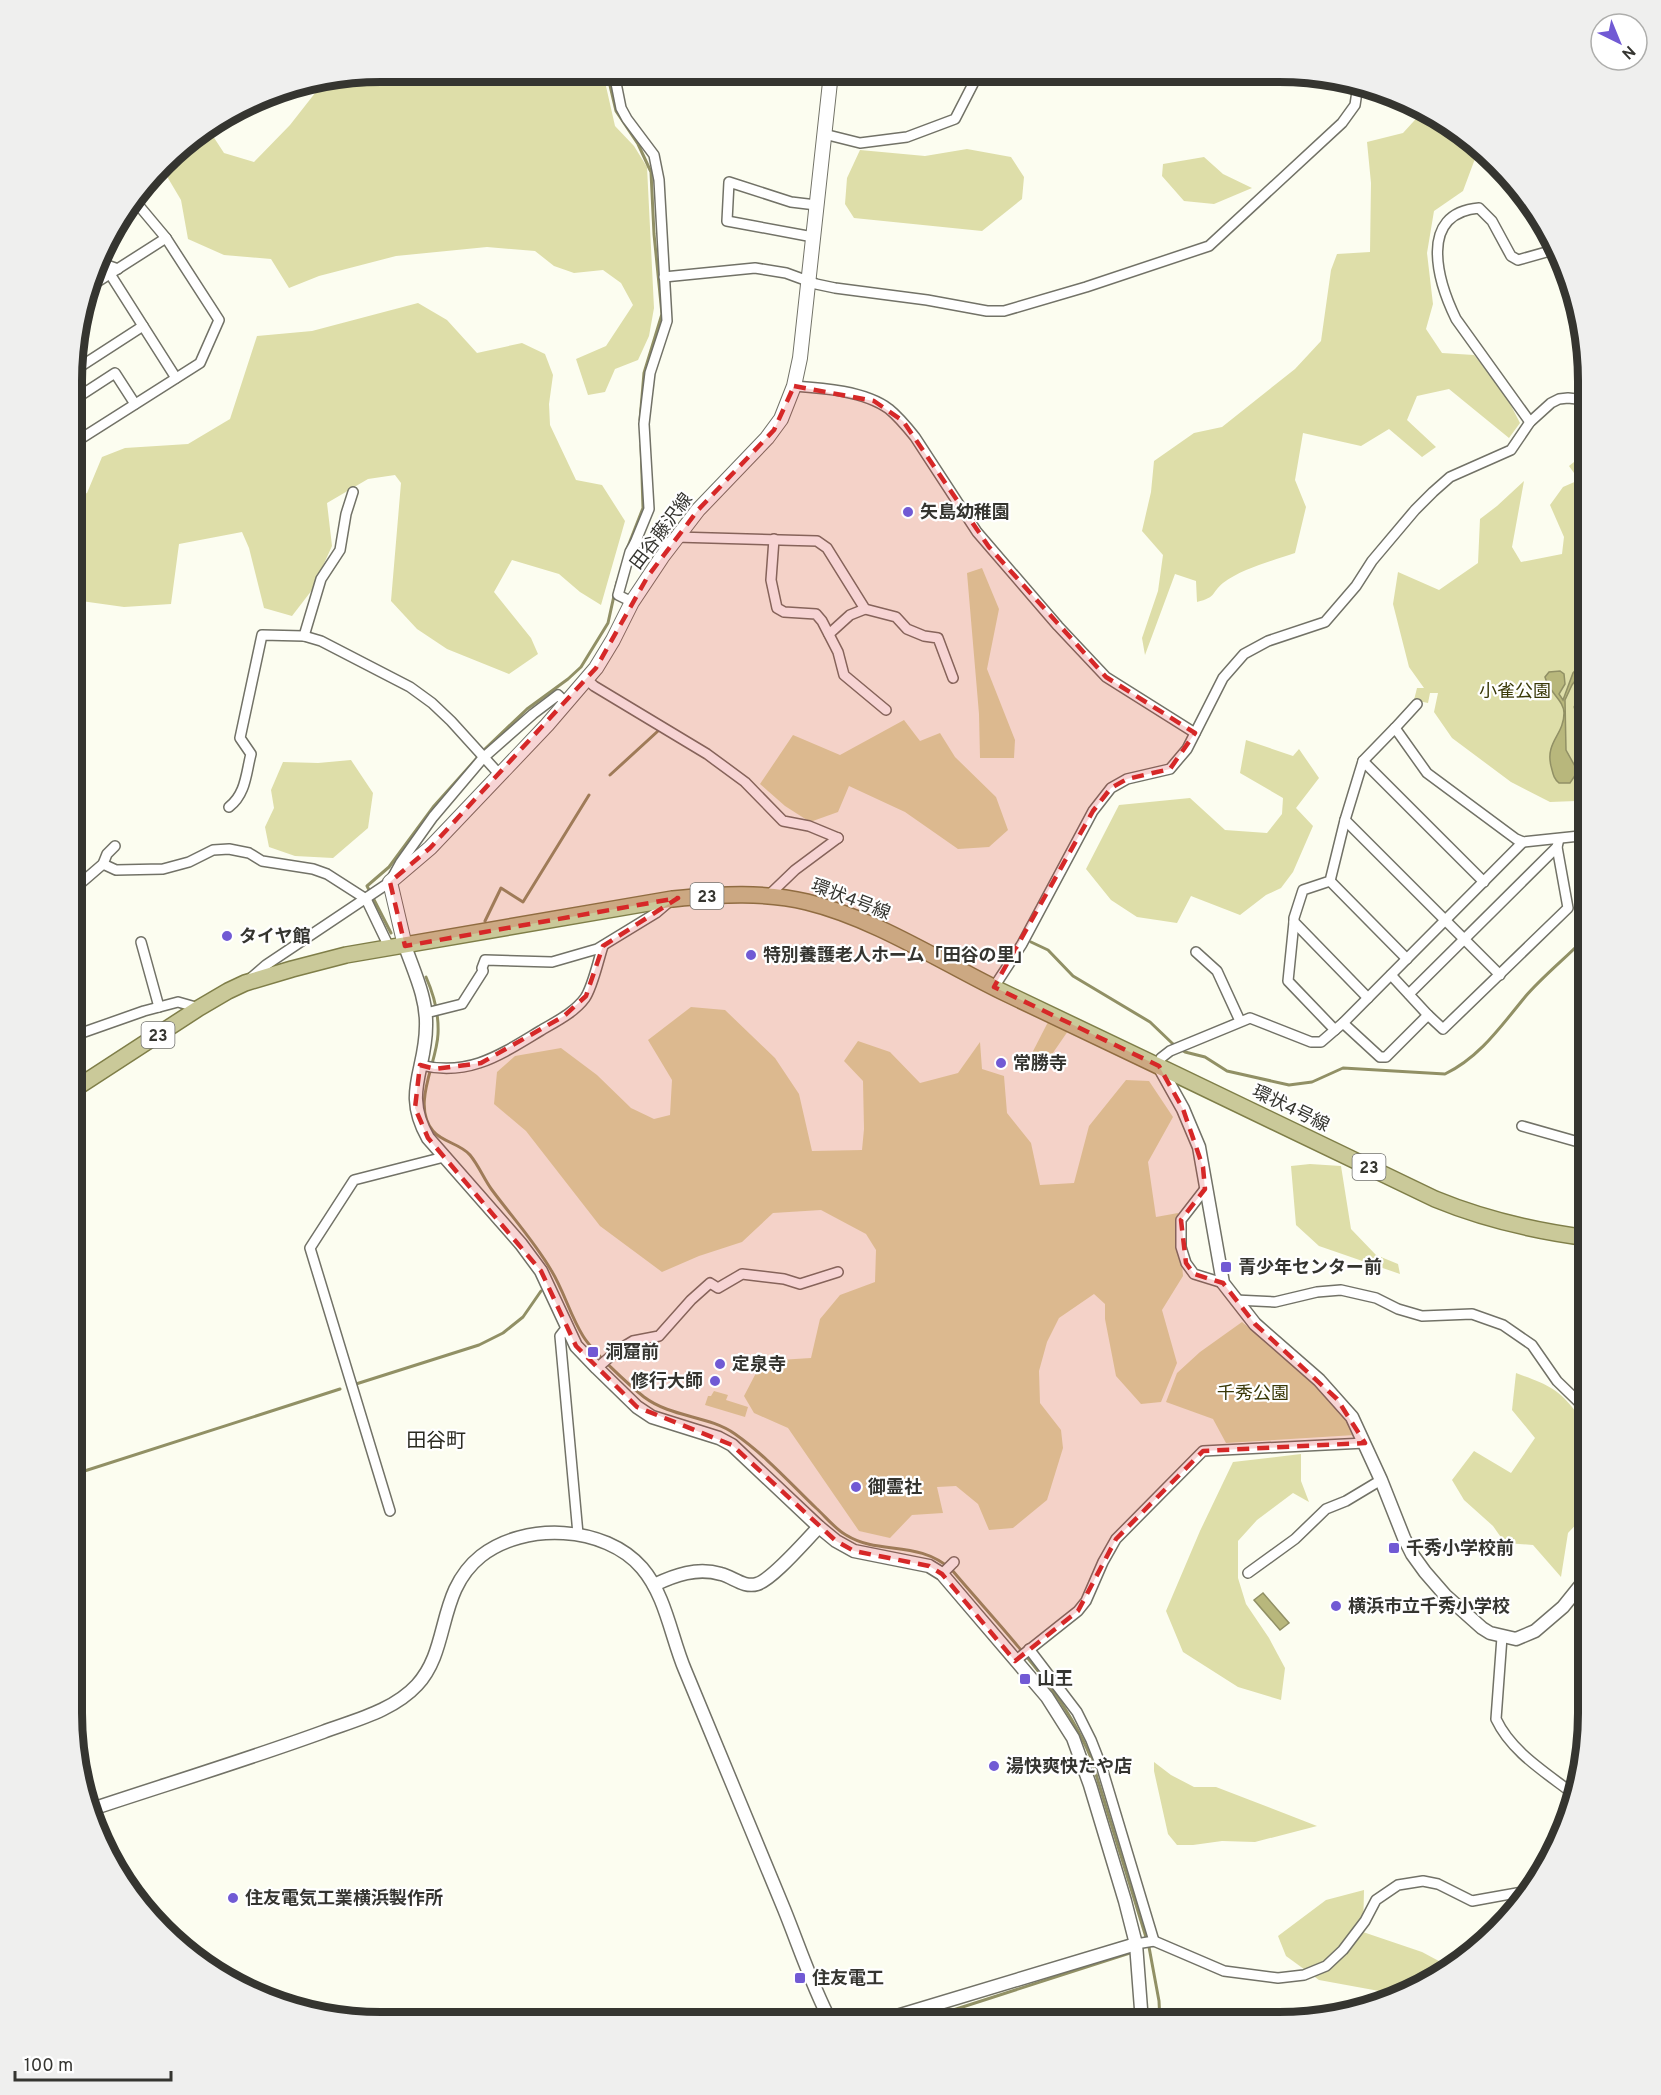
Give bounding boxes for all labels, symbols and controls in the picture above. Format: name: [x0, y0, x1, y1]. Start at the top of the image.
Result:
north arrow: [1589, 12, 1649, 72]
text: N: [1617, 40, 1639, 63]
street label: 田谷藤沢線: [626, 489, 698, 575]
place label: 矢島幼稚園: [920, 502, 1010, 525]
marker: 矢島幼稚園: [901, 505, 915, 519]
park label: 小雀公園: [1479, 681, 1551, 704]
street label: 環状4号線: [808, 875, 893, 926]
road number: 23: [690, 883, 724, 909]
place label: タイヤ館: [239, 926, 310, 949]
marker: タイヤ館: [220, 929, 234, 943]
place label: 特別養護老人ホーム「田谷の里」: [763, 945, 1032, 968]
marker: 特別養護老人ホーム「田谷の里」: [744, 948, 758, 962]
road number: 23: [142, 1022, 174, 1048]
place label: 常勝寺: [1013, 1053, 1067, 1076]
marker: 常勝寺: [994, 1056, 1008, 1070]
street label: 環状4号線: [1248, 1081, 1333, 1138]
road number: 23: [1352, 1154, 1386, 1180]
place label: 青少年センター前: [1238, 1257, 1382, 1280]
marker: 青少年センター前: [1219, 1260, 1233, 1274]
place label: 洞窟前: [605, 1342, 659, 1365]
marker: 洞窟前: [586, 1345, 600, 1359]
place label: 定泉寺: [732, 1354, 786, 1377]
marker: 定泉寺: [713, 1357, 727, 1371]
place label: 修行大師: [630, 1370, 703, 1394]
marker: 修行大師: [708, 1374, 722, 1388]
park label: 千秀公園: [1217, 1383, 1289, 1406]
district label: 田谷町: [406, 1429, 466, 1455]
place label: 御霊社: [867, 1477, 922, 1500]
marker: 御霊社: [849, 1480, 863, 1494]
place label: 千秀小学校前: [1406, 1538, 1514, 1561]
marker: 千秀小学校前: [1387, 1541, 1401, 1555]
place label: 横浜市立千秀小学校: [1348, 1596, 1510, 1619]
marker: 横浜市立千秀小学校: [1329, 1599, 1343, 1613]
place label: 山王: [1037, 1669, 1073, 1692]
marker: 山王: [1018, 1672, 1032, 1686]
place label: 湯快爽快たや店: [1006, 1756, 1132, 1779]
marker: 湯快爽快たや店: [987, 1759, 1001, 1773]
place label: 住友電気工業横浜製作所: [245, 1888, 443, 1911]
marker: 住友電気工業横浜製作所: [226, 1891, 240, 1905]
place label: 住友電工: [812, 1968, 884, 1991]
marker: 住友電工: [793, 1971, 807, 1985]
scale bar: [15, 2044, 171, 2082]
text: 100 m: [24, 2055, 73, 2078]

